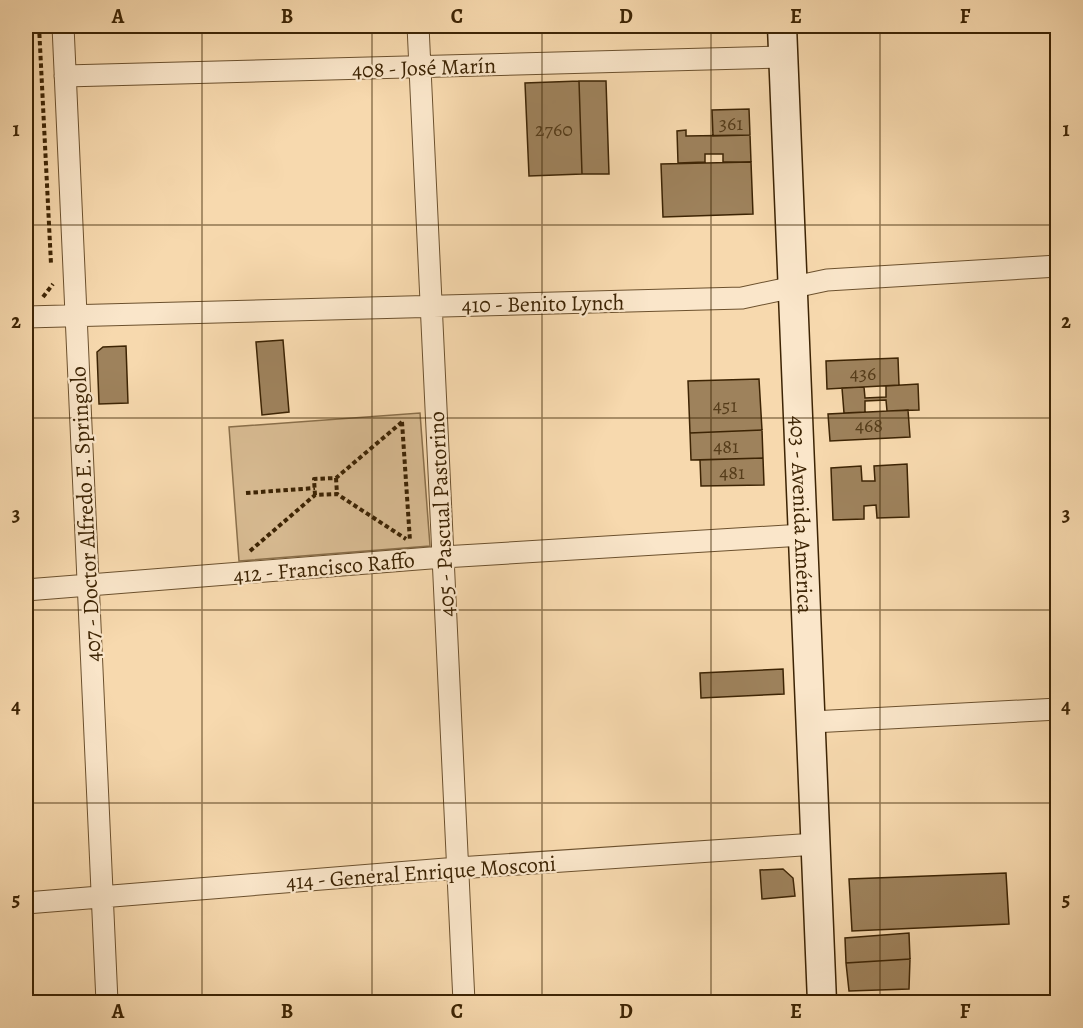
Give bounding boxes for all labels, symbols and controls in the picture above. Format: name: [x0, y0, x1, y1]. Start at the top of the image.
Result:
text: A: [111, 3, 125, 30]
text: B: [281, 3, 293, 30]
text: C: [451, 3, 463, 30]
text: D: [619, 3, 633, 30]
text: E: [790, 3, 802, 30]
text: F: [960, 3, 971, 30]
street label: 408 - José Marín: [351, 50, 497, 86]
house number: 361: [719, 110, 743, 137]
text: 1: [12, 116, 20, 143]
house number: 2760: [535, 116, 573, 143]
text: 1: [1062, 116, 1070, 143]
street label: 410 - Benito Lynch: [461, 288, 625, 320]
text: 2: [11, 308, 21, 335]
text: 2: [1061, 308, 1071, 335]
house number: 436: [850, 360, 876, 387]
street label: 407 - Doctor Alfredo E. Springolo: [63, 365, 109, 663]
house number: 451: [713, 392, 737, 419]
street label: 405 - Pascual Pastorino: [422, 410, 462, 618]
house number: 468: [855, 412, 883, 439]
street label: 403 - Avenida América: [782, 415, 820, 615]
house number: 481: [713, 433, 739, 460]
house number: 481: [719, 459, 745, 486]
text: 3: [12, 501, 20, 528]
text: 3: [1062, 501, 1070, 528]
street label: 412 - Francisco Raffo: [232, 545, 416, 591]
text: 4: [11, 693, 21, 720]
text: 4: [1061, 693, 1071, 720]
street label: 414 - General Enrique Mosconi: [285, 849, 557, 897]
text: 5: [12, 886, 20, 913]
text: 5: [1062, 886, 1070, 913]
text: A: [111, 998, 125, 1025]
text: B: [281, 998, 293, 1025]
text: C: [451, 998, 463, 1025]
text: D: [619, 998, 633, 1025]
text: E: [790, 998, 802, 1025]
text: F: [960, 998, 971, 1025]

